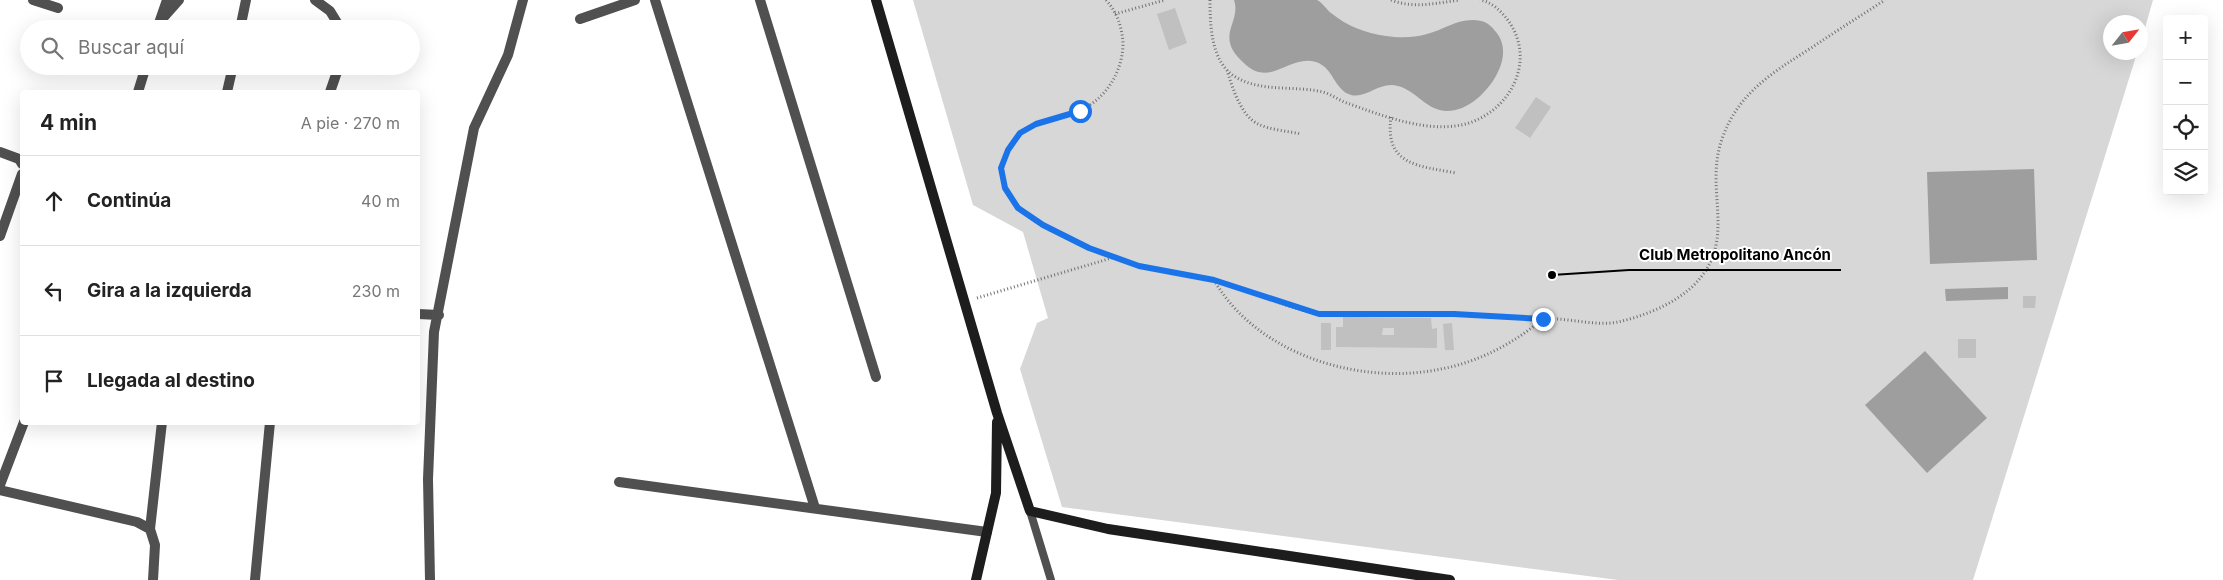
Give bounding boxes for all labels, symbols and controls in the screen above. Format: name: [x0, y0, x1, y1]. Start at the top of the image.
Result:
north arrow: [2103, 15, 2148, 60]
map controls: [2163, 15, 2208, 195]
button: +: [2163, 15, 2208, 60]
search box: [20, 20, 420, 75]
icon: search: [38, 34, 66, 62]
text: Buscar aquí: [78, 36, 184, 59]
button: −: [2163, 60, 2208, 105]
route start: [1069, 100, 1092, 123]
button: locate: [2163, 105, 2208, 150]
text: 4 min: [40, 110, 97, 135]
text: A pie · 270 m: [301, 113, 400, 133]
button: layers: [2163, 150, 2208, 195]
icon: ahead: [40, 187, 68, 215]
text: Continúa: [87, 189, 171, 212]
text: 40 m: [361, 191, 400, 211]
callout: Club Metropolitano Ancón: [1629, 240, 1841, 270]
text: Club Metropolitano Ancón: [1639, 245, 1831, 264]
icon: left: [40, 277, 68, 305]
text: Gira a la izquierda: [87, 279, 252, 302]
text: 230 m: [352, 281, 400, 301]
route end: [1532, 308, 1555, 331]
icon: arrive: [40, 367, 68, 395]
text: Llegada al destino: [87, 369, 255, 392]

